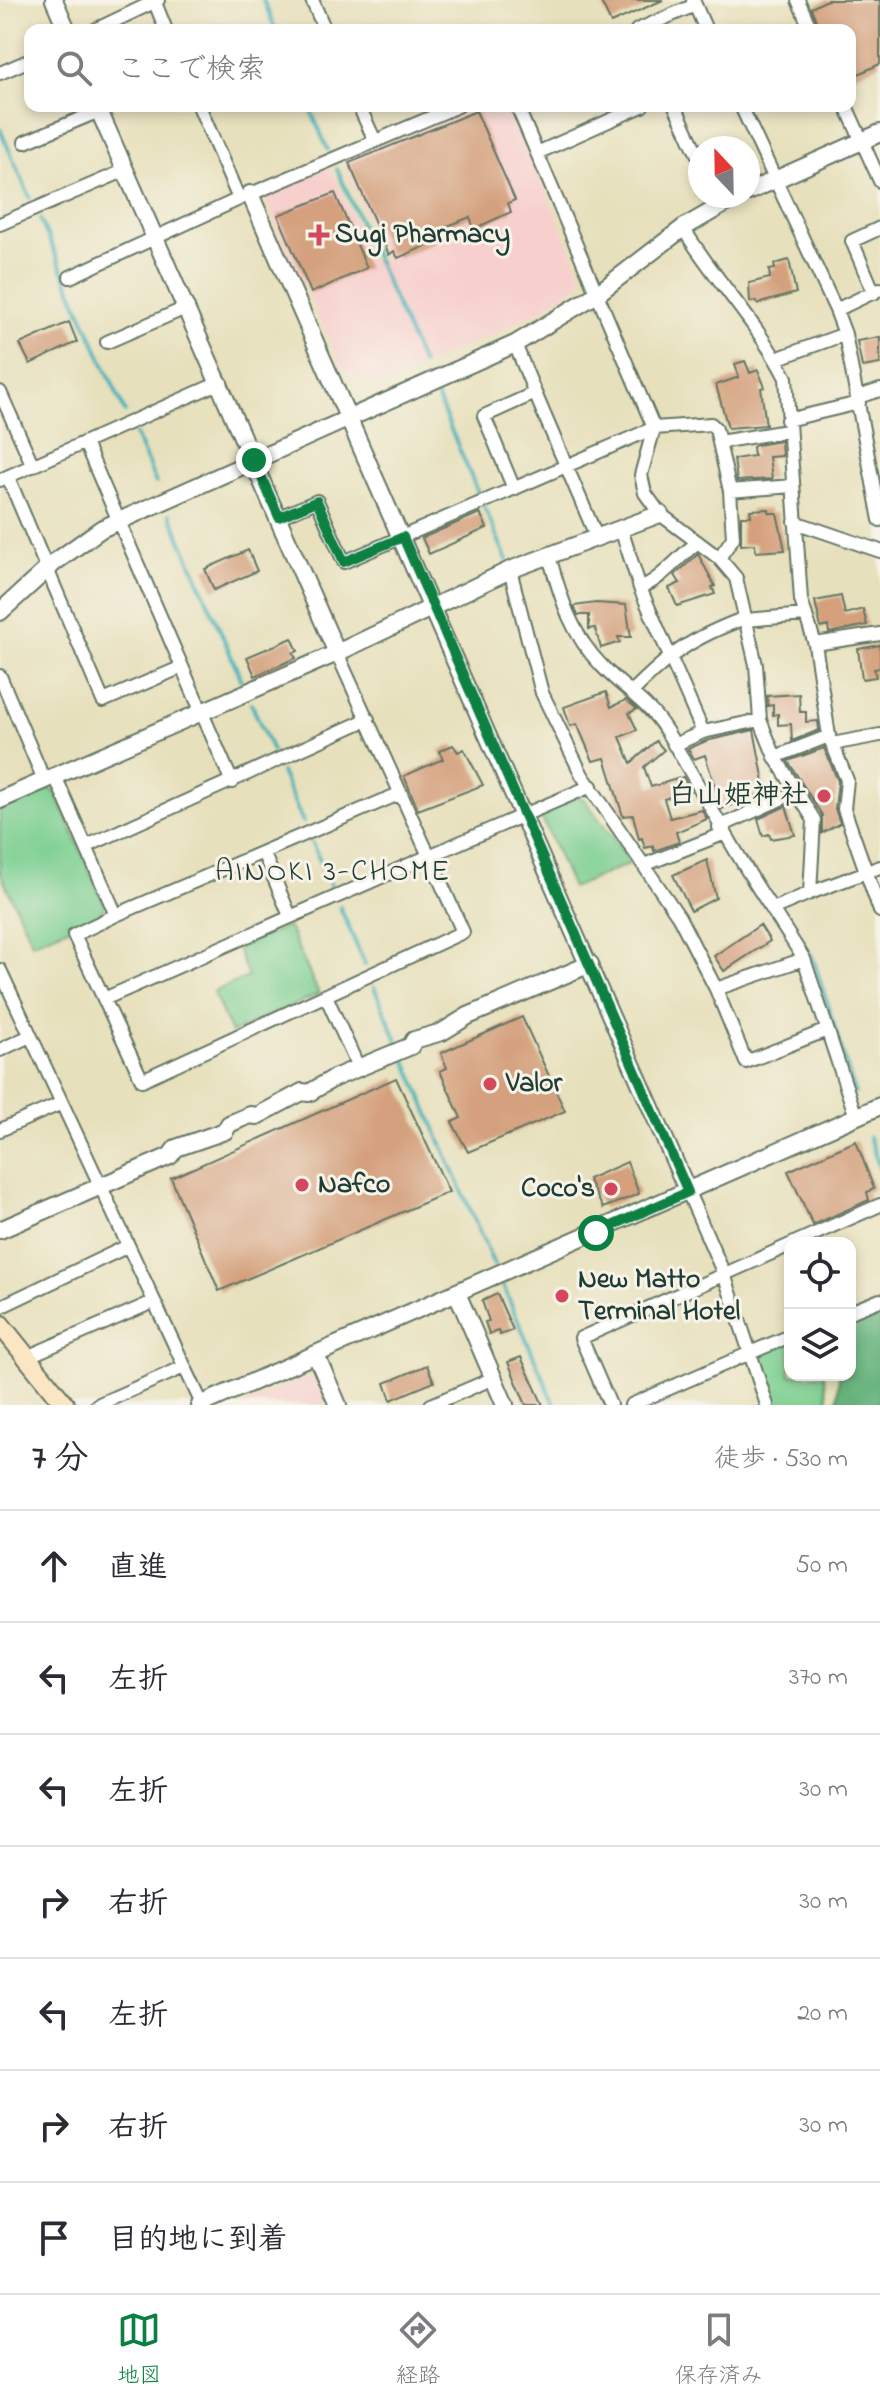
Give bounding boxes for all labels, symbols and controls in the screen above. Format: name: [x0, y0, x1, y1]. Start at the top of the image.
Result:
search box: [24, 24, 856, 112]
icon: search: [52, 46, 96, 90]
text: ここで検索: [116, 49, 266, 93]
north arrow: [688, 136, 760, 208]
place label: Sugi Pharmacy: [335, 215, 510, 257]
marker: Sugi Pharmacy: [310, 226, 328, 244]
route end: [236, 442, 272, 478]
place label: 白山姫神社: [668, 776, 808, 817]
marker: 白山姫神社: [815, 787, 833, 805]
district label: AINOKI 3-CHOME: [215, 851, 451, 895]
place label: Valor: [505, 1064, 564, 1105]
marker: Valor: [481, 1075, 499, 1093]
place label: Nafco: [318, 1165, 390, 1206]
place label: Coco's: [521, 1169, 595, 1210]
marker: Nafco: [293, 1176, 311, 1194]
marker: Coco's: [602, 1180, 620, 1198]
route start: [578, 1215, 614, 1251]
map controls: [784, 1237, 856, 1381]
button: locate: [784, 1237, 856, 1309]
place label: New Matto Terminal Hotel: [578, 1260, 740, 1333]
marker: New Matto Terminal Hotel: [553, 1287, 571, 1305]
button: layers: [784, 1309, 856, 1381]
text: 7 分: [32, 1435, 89, 1485]
text: 徒歩 · 530 m: [714, 1441, 848, 1479]
icon: ahead: [32, 1544, 76, 1588]
text: 直進: [108, 1547, 168, 1591]
text: 50 m: [795, 1547, 848, 1585]
icon: left: [32, 1656, 76, 1700]
text: 左折: [108, 1659, 168, 1703]
text: 370 m: [789, 1659, 848, 1697]
icon: left: [32, 1768, 76, 1812]
text: 左折: [108, 1771, 168, 1815]
text: 30 m: [799, 1771, 848, 1809]
icon: right: [32, 1880, 76, 1924]
text: 右折: [108, 1883, 168, 1927]
text: 30 m: [799, 1883, 848, 1921]
icon: left: [32, 1992, 76, 2036]
text: 左折: [108, 1995, 168, 2039]
text: 20 m: [797, 1995, 848, 2033]
icon: right: [32, 2104, 76, 2148]
text: 右折: [108, 2107, 168, 2151]
text: 30 m: [799, 2107, 848, 2145]
icon: arrive: [32, 2216, 76, 2260]
text: 目的地に到着: [108, 2219, 288, 2263]
tab: 地図: [117, 2308, 161, 2393]
tab: 経路: [396, 2308, 440, 2393]
tab: 保存済み: [675, 2308, 763, 2393]

